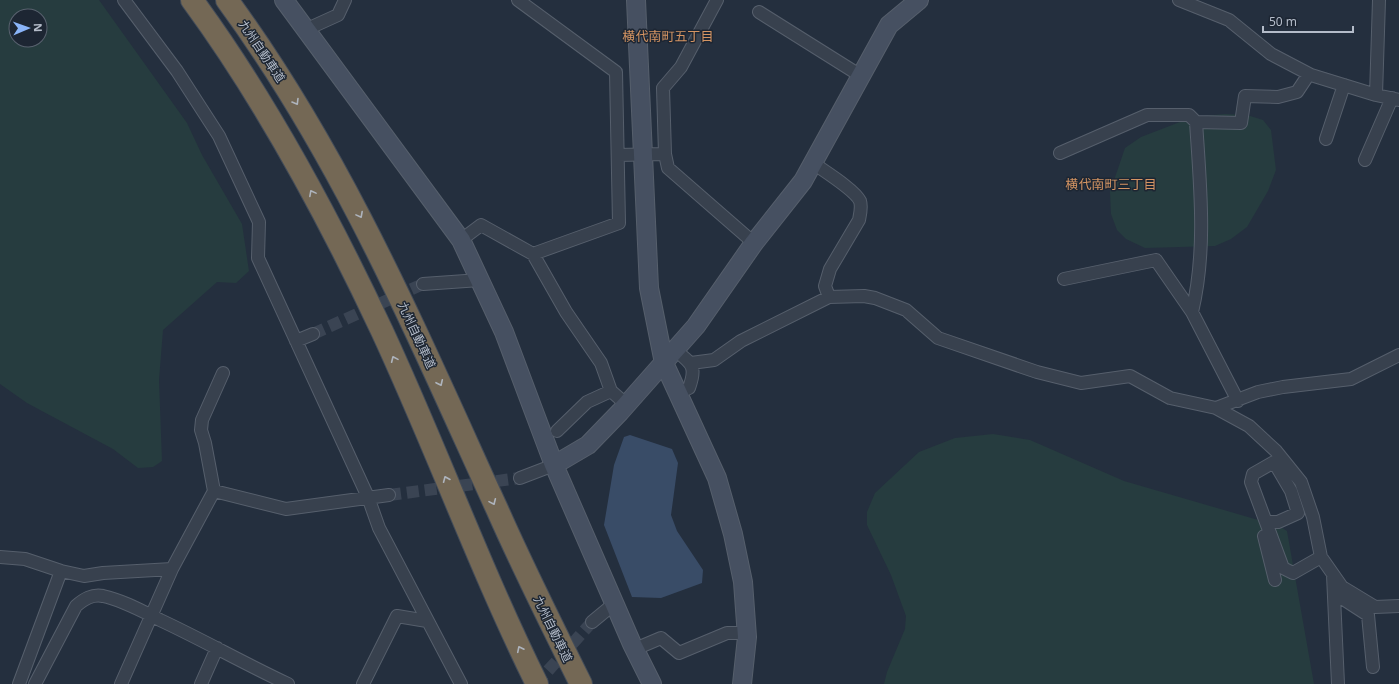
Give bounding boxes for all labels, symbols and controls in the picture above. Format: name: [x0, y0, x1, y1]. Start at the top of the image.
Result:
north arrow: [8, 8, 48, 48]
scale bar: [1263, 8, 1353, 34]
text: 50 m: [1269, 13, 1297, 30]
street label: 九州自動車道: [235, 16, 289, 86]
text: N: [31, 23, 46, 32]
district label: 横代南町五丁目: [622, 27, 714, 45]
one-way arrow: [291, 98, 298, 105]
district label: 横代南町三丁目: [1065, 175, 1157, 193]
one-way arrow: [309, 190, 316, 197]
one-way arrow: [355, 211, 362, 218]
street label: 九州自動車道: [394, 299, 440, 371]
one-way arrow: [391, 356, 399, 363]
one-way arrow: [435, 378, 443, 386]
one-way arrow: [442, 475, 450, 482]
one-way arrow: [488, 497, 496, 505]
street label: 九州自動車道: [530, 593, 576, 665]
one-way arrow: [517, 646, 525, 653]

